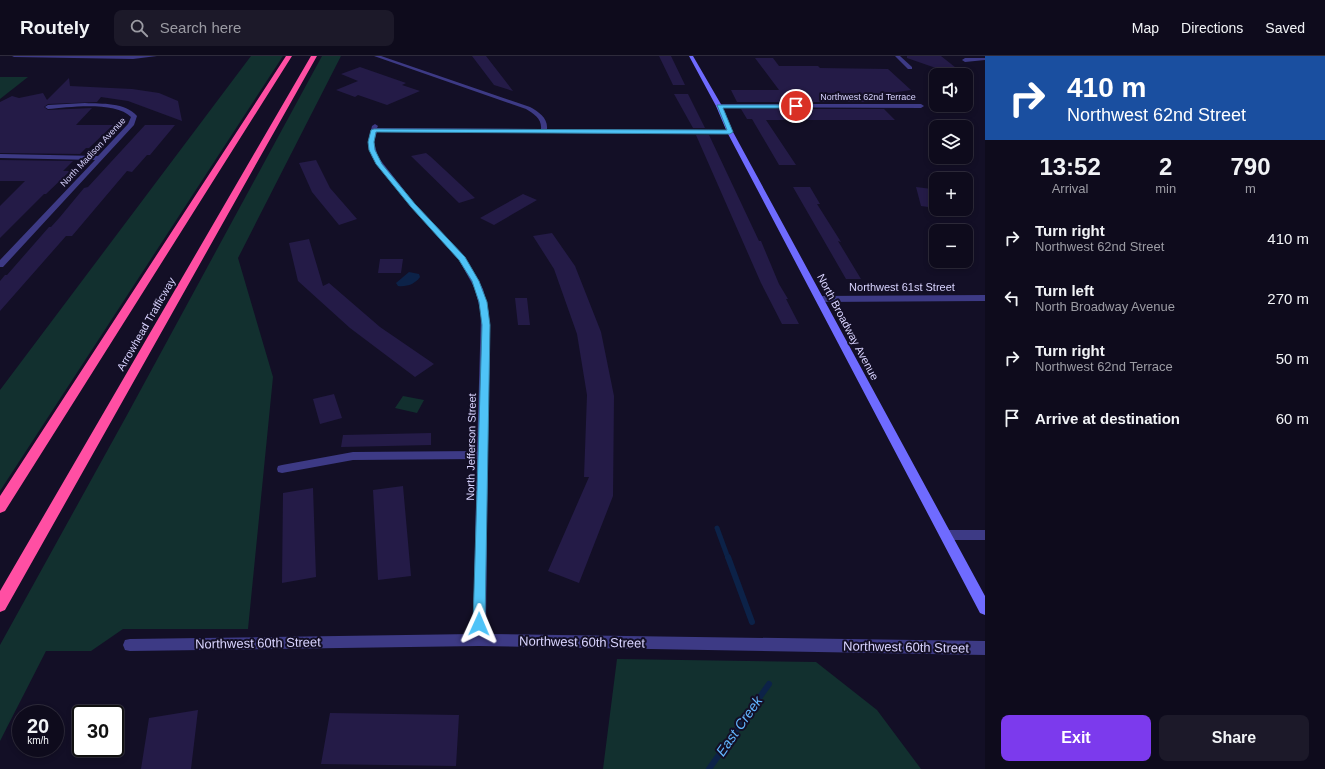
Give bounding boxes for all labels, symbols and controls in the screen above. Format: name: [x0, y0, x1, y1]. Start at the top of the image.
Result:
search box: [114, 10, 394, 46]
text: Routely: [20, 17, 90, 38]
icon: search: [128, 17, 150, 39]
text: Search here: [160, 19, 241, 36]
text: Map: [1132, 20, 1159, 36]
text: Directions: [1181, 20, 1243, 36]
text: Saved: [1265, 20, 1305, 36]
map controls: [929, 68, 973, 268]
button: sound: [929, 68, 973, 112]
icon: right: [1001, 72, 1053, 124]
text: 410 m: [1067, 72, 1146, 103]
pin: [779, 89, 813, 123]
street label: Northwest 62nd Terrace: [820, 92, 916, 102]
icon: arrive: [785, 95, 807, 117]
text: Northwest 62nd Street: [1067, 105, 1246, 125]
street label: North Madison Avenue: [58, 115, 128, 189]
button: layers: [929, 120, 973, 164]
text: 13:52: [1039, 153, 1101, 180]
text: 2: [1159, 153, 1172, 180]
text: 790: [1231, 153, 1271, 180]
button: +: [929, 172, 973, 216]
text: Arrival: [1052, 181, 1089, 196]
text: min: [1155, 181, 1176, 196]
text: m: [1245, 181, 1256, 196]
text: Turn right: [1035, 222, 1105, 239]
button: −: [929, 224, 973, 268]
icon: right: [1001, 227, 1023, 249]
text: 410 m: [1267, 230, 1309, 247]
text: Northwest 62nd Street: [1035, 239, 1164, 254]
street label: North Broadway Avenue: [815, 272, 881, 382]
street label: Arrowhead Trafficway: [114, 275, 178, 373]
street label: Northwest 61st Street: [849, 281, 955, 293]
text: Turn left: [1035, 282, 1094, 299]
icon: left: [1001, 287, 1023, 309]
text: 270 m: [1267, 290, 1309, 307]
text: North Broadway Avenue: [1035, 299, 1175, 314]
text: Turn right: [1035, 342, 1105, 359]
icon: right: [1001, 347, 1023, 369]
text: 50 m: [1276, 350, 1309, 367]
text: Northwest 62nd Terrace: [1035, 359, 1173, 374]
street label: North Jefferson Street: [464, 393, 478, 501]
icon: arrive: [1001, 407, 1023, 429]
text: Arrive at destination: [1035, 410, 1180, 427]
text: 60 m: [1276, 410, 1309, 427]
position arrow: [458, 603, 500, 645]
street label: Northwest 60th Street: [519, 633, 645, 651]
street label: Northwest 60th Street: [195, 634, 321, 652]
street label: Northwest 60th Street: [843, 638, 969, 656]
water label: East Creek: [713, 692, 766, 759]
speed limit sign: 30: [72, 705, 124, 757]
text: 20: [27, 715, 49, 737]
button: Exit: [1001, 715, 1151, 761]
button: Share: [1159, 715, 1309, 761]
text: km/h: [27, 735, 49, 746]

